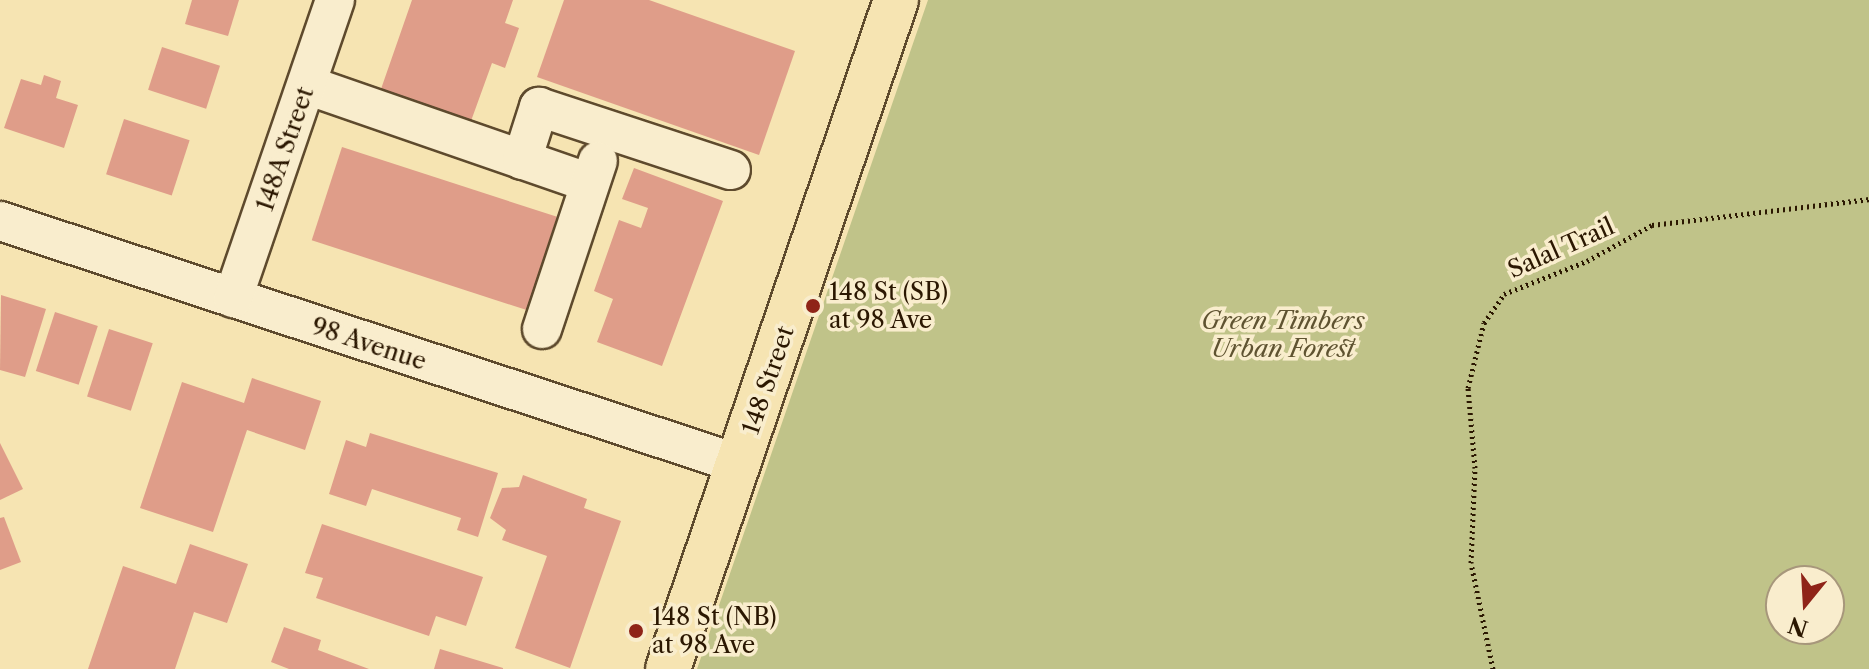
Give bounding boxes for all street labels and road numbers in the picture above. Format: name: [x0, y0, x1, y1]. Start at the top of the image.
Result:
street label: 148A Street: [250, 83, 320, 215]
street label: Salal Trail: [1503, 212, 1619, 284]
street label: 98 Avenue: [307, 312, 431, 376]
street label: 148 Street: [736, 322, 800, 438]

